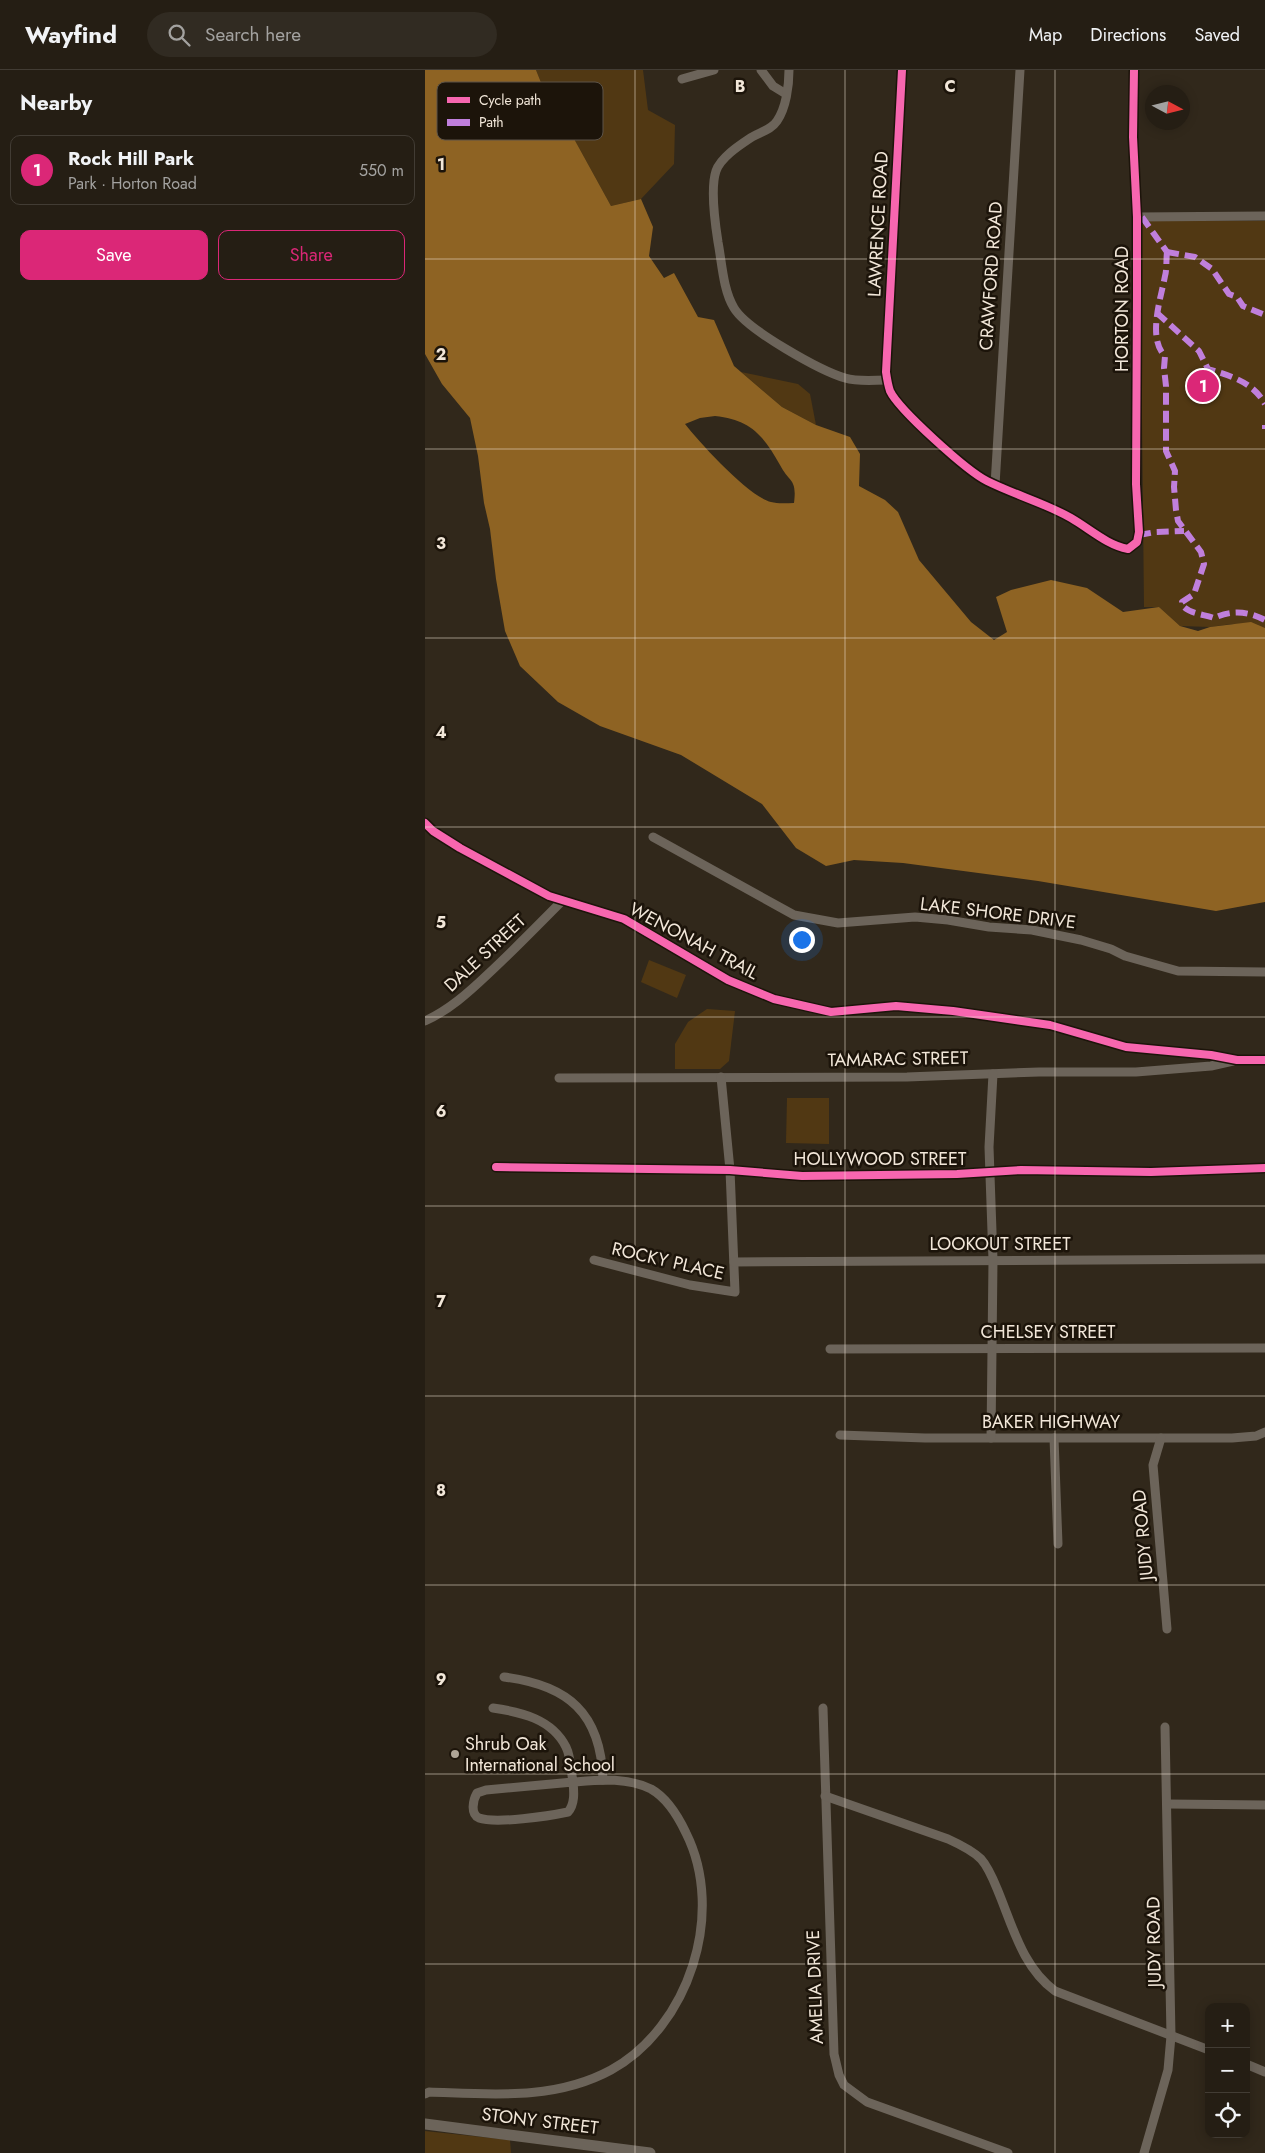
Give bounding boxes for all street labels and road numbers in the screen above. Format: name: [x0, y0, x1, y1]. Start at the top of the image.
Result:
street label: LAWRENCE ROAD: [861, 150, 895, 298]
street label: CRAWFORD ROAD: [973, 201, 1009, 351]
street label: HORTON ROAD: [1109, 246, 1135, 372]
street label: LAKE SHORE DRIVE: [919, 891, 1077, 935]
street label: WENONAH TRAIL: [625, 896, 763, 986]
street label: DALE STREET: [438, 908, 532, 998]
street label: TAMARAC STREET: [828, 1045, 969, 1073]
street label: HOLLYWOOD STREET: [794, 1146, 967, 1172]
street label: LOOKOUT STREET: [929, 1231, 1071, 1257]
street label: ROCKY PLACE: [609, 1235, 727, 1287]
street label: CHELSEY STREET: [981, 1319, 1116, 1345]
street label: BAKER HIGHWAY: [982, 1409, 1121, 1435]
street label: JUDY ROAD: [1126, 1489, 1160, 1583]
street label: JUDY ROAD: [1140, 1896, 1168, 1990]
street label: AMELIA DRIVE: [800, 1929, 830, 2045]
street label: STONY STREET: [480, 2101, 601, 2141]

